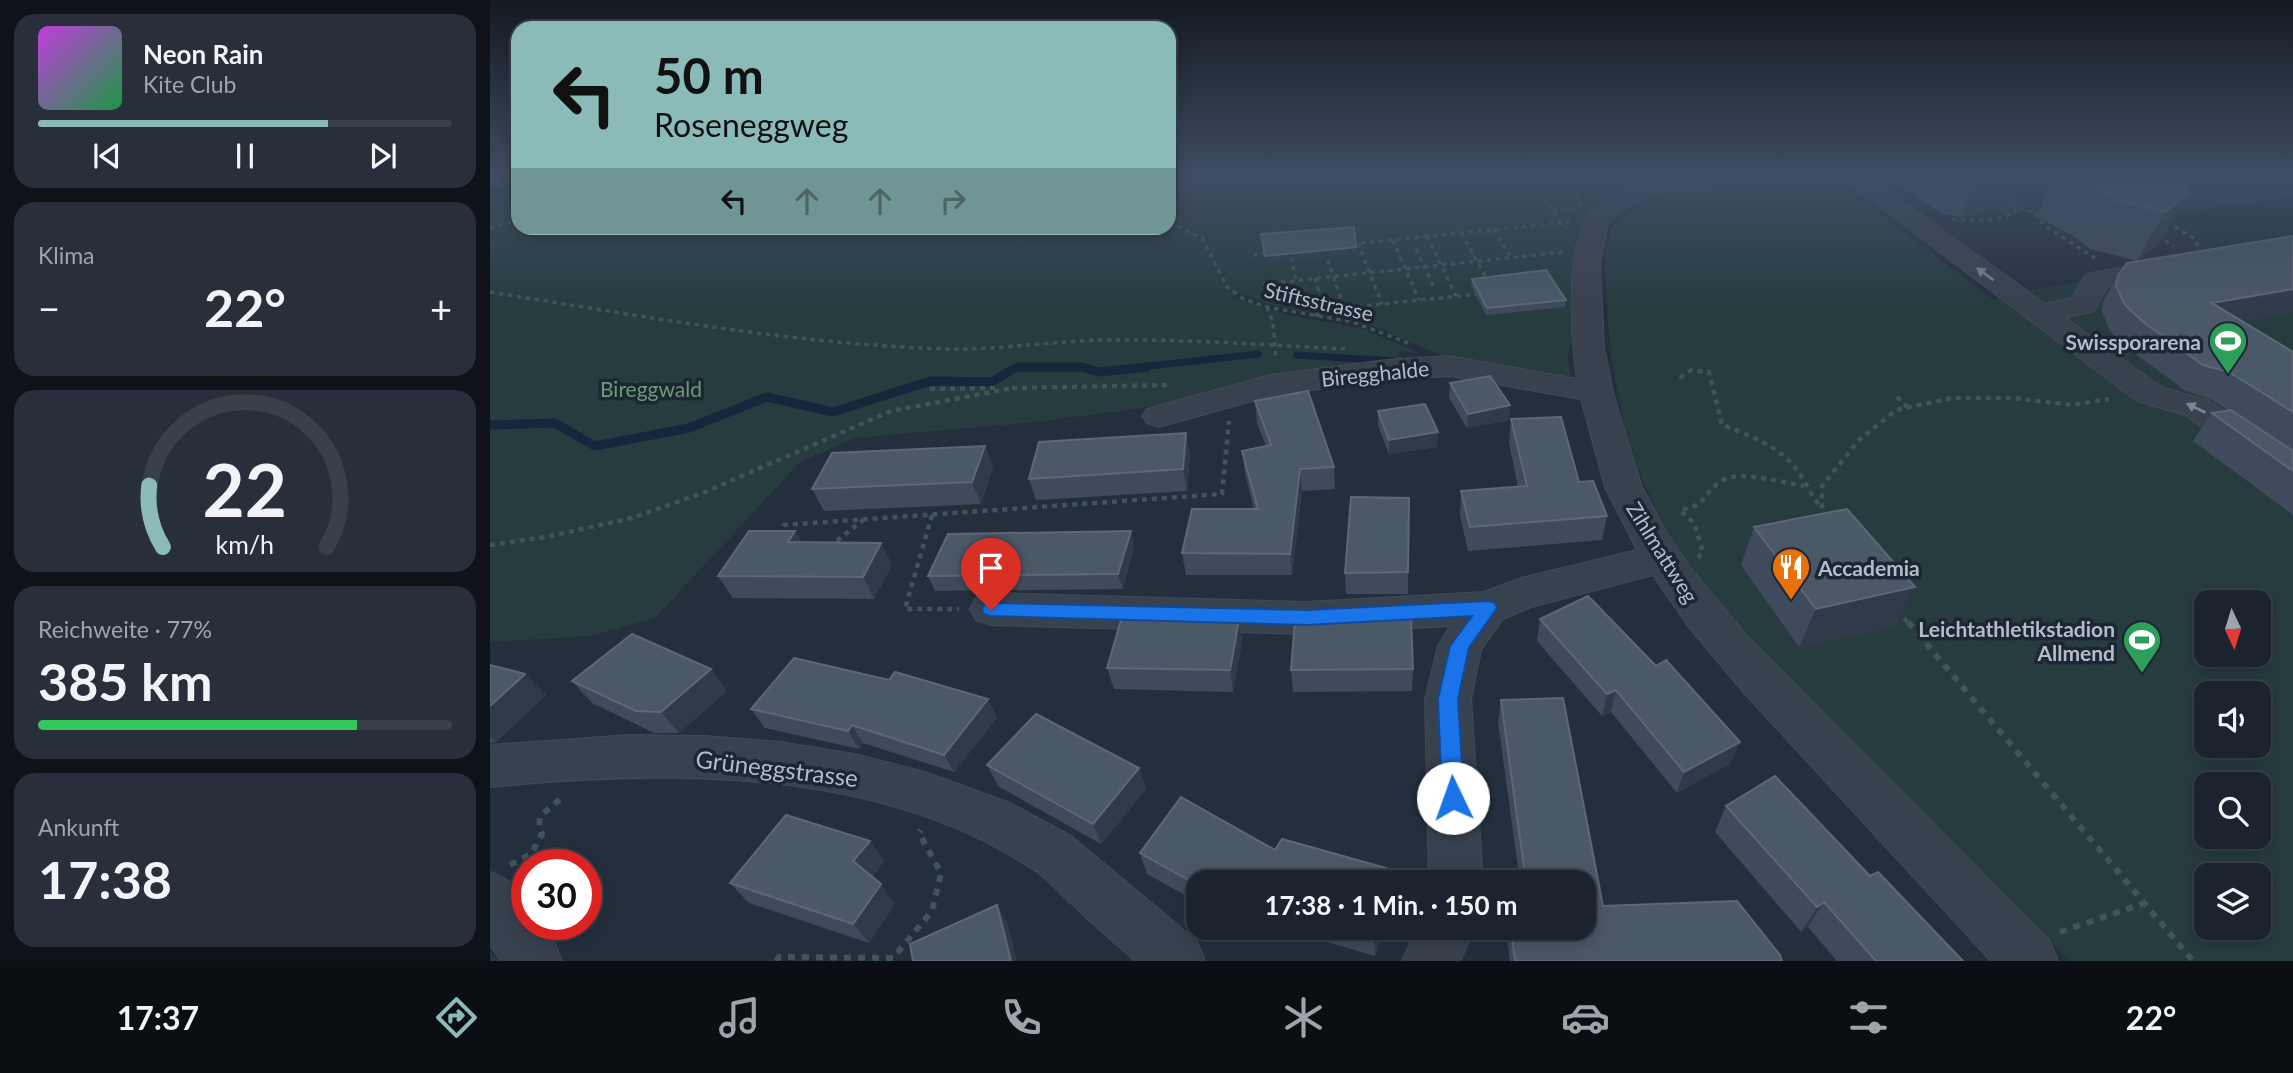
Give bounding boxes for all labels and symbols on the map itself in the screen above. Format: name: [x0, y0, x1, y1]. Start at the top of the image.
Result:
one-way arrow: [1976, 267, 1994, 281]
street label: Stiftsstrasse: [1262, 276, 1376, 326]
sports icon: Swissporarena: [2207, 320, 2249, 375]
place label: Swissporarena: [2066, 329, 2201, 354]
street label: Biregghalde: [1320, 355, 1430, 391]
park label: Bireggwald: [600, 376, 702, 401]
one-way arrow: [2185, 403, 2205, 415]
street label: Zihlmattweg: [1622, 497, 1704, 607]
pin: [961, 538, 1021, 610]
restaurant icon: Accademia: [1770, 546, 1812, 601]
place label: Accademia: [1817, 555, 1920, 580]
north arrow: [2194, 590, 2272, 667]
place label: Leichtathletikstadion Allmend: [1918, 616, 2115, 665]
sports icon: Leichtathletikstadion Allmend: [2121, 619, 2163, 674]
street label: Grüneggstrasse: [694, 744, 860, 792]
position arrow: [1416, 761, 1490, 835]
speed limit sign: 30: [511, 849, 602, 940]

